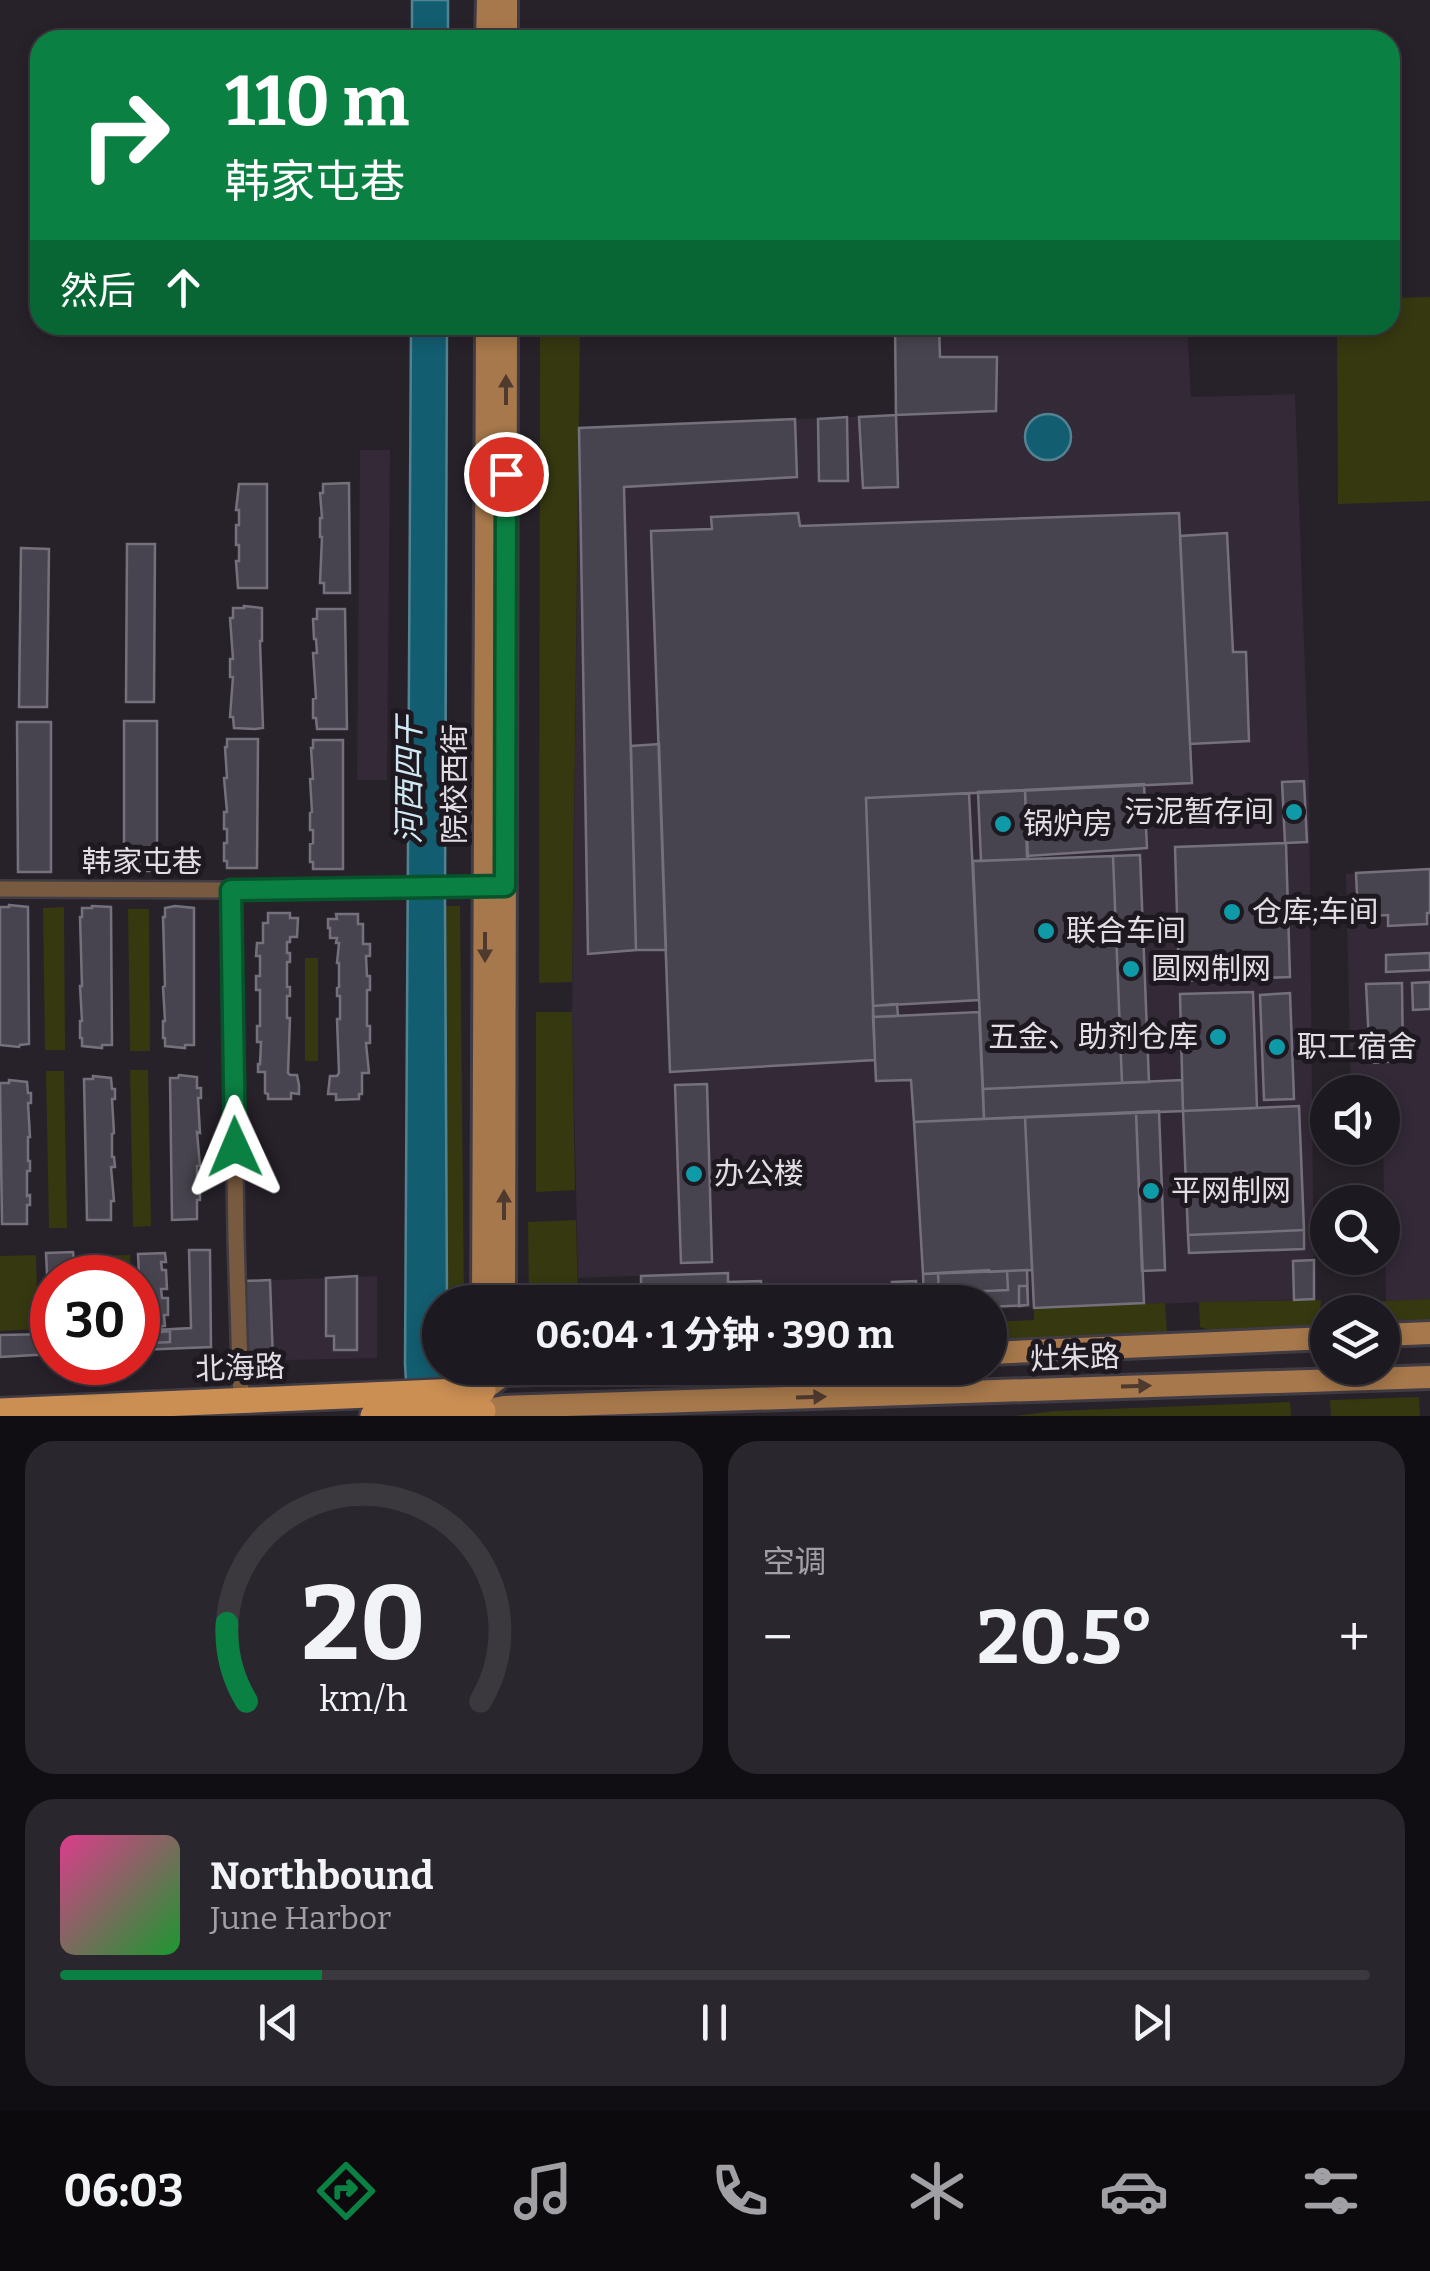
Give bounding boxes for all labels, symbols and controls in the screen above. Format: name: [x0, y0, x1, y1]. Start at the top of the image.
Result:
text: 110 m: [225, 60, 409, 144]
icon: right: [60, 70, 190, 200]
text: 韩家屯巷: [225, 155, 405, 209]
icon: ahead: [156, 260, 211, 315]
text: 然后: [60, 268, 136, 314]
one-way arrow: [498, 374, 514, 406]
pin: [464, 432, 549, 517]
icon: arrive: [479, 447, 534, 502]
water label: 河西四干: [390, 713, 428, 844]
street label: 院校西街: [437, 724, 473, 844]
place label: 污泥暂存间: [1124, 794, 1274, 830]
marker: 污泥暂存间: [1283, 801, 1305, 823]
place label: 锅炉房: [1023, 806, 1113, 842]
marker: 锅炉房: [992, 813, 1014, 835]
street label: 韩家屯巷: [82, 844, 202, 880]
place label: 仓库;车间: [1252, 894, 1379, 930]
marker: 仓库;车间: [1221, 901, 1243, 923]
place label: 联合车间: [1066, 913, 1186, 949]
marker: 联合车间: [1035, 920, 1057, 942]
one-way arrow: [477, 932, 493, 964]
place label: 圆网制网: [1151, 951, 1271, 987]
marker: 圆网制网: [1120, 958, 1142, 980]
place label: 五金、助剂仓库: [988, 1019, 1198, 1055]
marker: 五金、助剂仓库: [1207, 1026, 1229, 1048]
place label: 职工宿舍: [1297, 1029, 1417, 1065]
marker: 职工宿舍: [1266, 1036, 1288, 1058]
map controls: [1310, 1075, 1400, 1385]
button: sound: [1310, 1075, 1400, 1165]
position arrow: [183, 1095, 287, 1199]
place label: 办公楼: [714, 1156, 804, 1192]
marker: 办公楼: [683, 1163, 705, 1185]
place label: 平网制网: [1171, 1173, 1291, 1209]
marker: 平网制网: [1140, 1180, 1162, 1202]
button: search: [1310, 1185, 1400, 1275]
one-way arrow: [496, 1189, 512, 1221]
speed limit sign: 30: [30, 1255, 160, 1385]
button: layers: [1310, 1295, 1400, 1385]
text: 06:04 · 1 分钟 · 390 m: [535, 1312, 894, 1358]
street label: 灶朱路: [1029, 1338, 1121, 1378]
street label: 北海路: [194, 1348, 286, 1388]
one-way arrow: [1121, 1378, 1153, 1394]
one-way arrow: [796, 1389, 828, 1405]
text: 空调: [763, 1543, 827, 1581]
text: 20: [301, 1562, 426, 1687]
text: 20.5°: [977, 1593, 1154, 1683]
text: −: [763, 1605, 793, 1671]
text: +: [1339, 1605, 1370, 1671]
text: km/h: [320, 1678, 408, 1720]
text: Northbound: [210, 1853, 433, 1899]
text: June Harbor: [210, 1899, 391, 1937]
icon: previous: [251, 1995, 306, 2050]
icon: pause: [687, 1995, 742, 2050]
icon: next: [1124, 1995, 1179, 2050]
icon: directions: [311, 2156, 381, 2226]
icon: music: [508, 2156, 578, 2226]
icon: phone: [705, 2156, 775, 2226]
icon: climate: [902, 2156, 972, 2226]
icon: car: [1099, 2156, 1169, 2226]
icon: filters: [1296, 2156, 1366, 2226]
text: 06:03: [64, 2164, 184, 2218]

